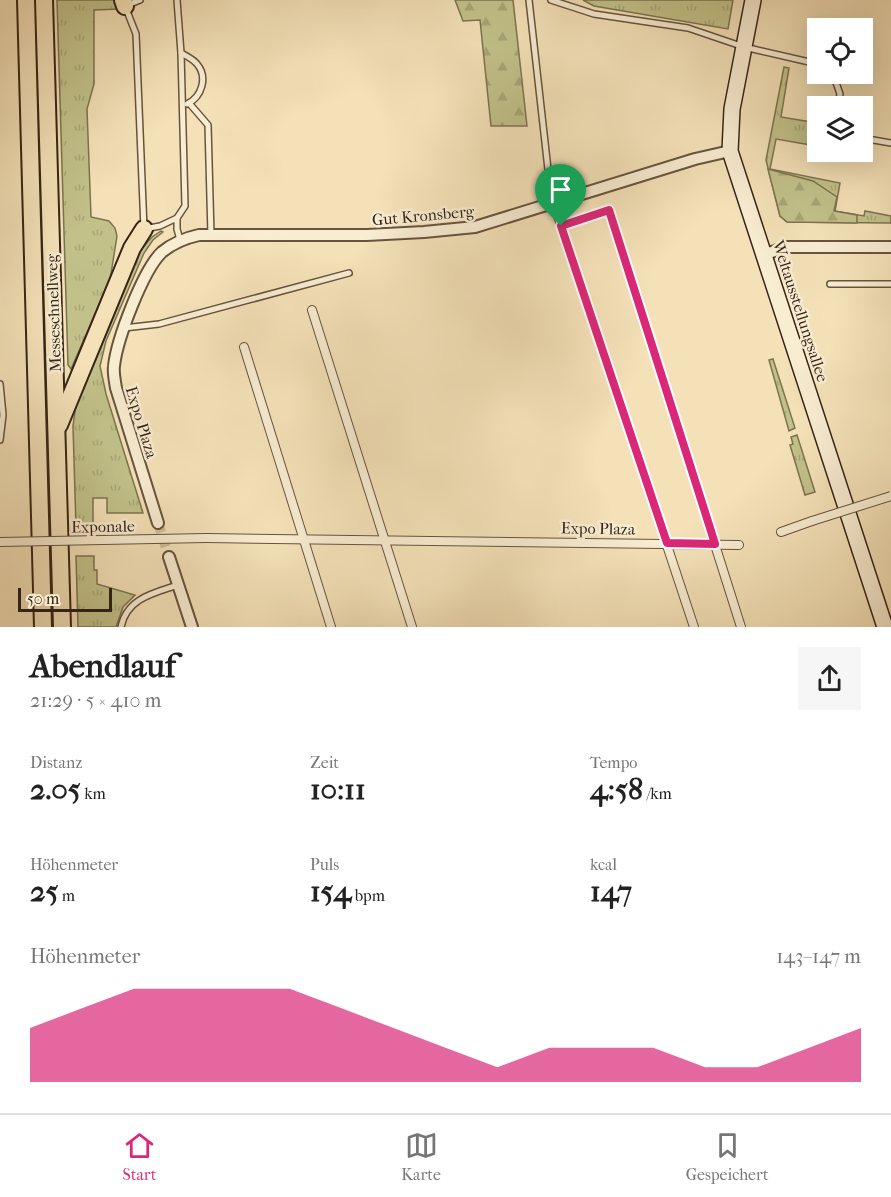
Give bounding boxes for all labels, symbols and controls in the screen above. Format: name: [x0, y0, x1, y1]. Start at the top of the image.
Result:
map controls: [807, 18, 873, 162]
button: locate: [807, 18, 873, 84]
button: layers: [807, 96, 873, 162]
pin: [535, 164, 586, 226]
icon: arrive: [544, 173, 577, 206]
street label: Gut Kronsberg: [371, 202, 475, 229]
street label: Weltausstellungsallee: [768, 237, 832, 384]
street label: Messeschnellweg: [42, 253, 65, 372]
street label: Expo Plaza: [122, 384, 162, 461]
street label: Exponale: [71, 516, 135, 537]
street label: Expo Plaza: [561, 518, 636, 539]
scale bar: [18, 585, 112, 612]
text: 50 m: [27, 589, 59, 608]
text: Abendlauf: [30, 647, 176, 686]
button: share: [798, 647, 861, 710]
text: 21:29 · 5 × 410 m: [30, 689, 161, 712]
text: Distanz: [30, 753, 82, 772]
text: Zeit: [310, 753, 339, 772]
text: Tempo: [590, 753, 637, 772]
text: 2.05: [30, 772, 81, 807]
text: 10:11: [310, 772, 366, 807]
text: 4:58: [590, 772, 643, 807]
text: km: [81, 784, 106, 803]
text: /km: [643, 784, 672, 803]
text: Höhenmeter: [30, 855, 118, 874]
text: Puls: [310, 855, 339, 874]
text: kcal: [590, 855, 617, 874]
text: 25: [30, 874, 58, 909]
text: 154: [310, 874, 351, 909]
text: 147: [590, 874, 632, 909]
text: m: [58, 886, 75, 905]
text: bpm: [351, 886, 385, 905]
text: Höhenmeter: [30, 945, 140, 968]
text: 143–147 m: [776, 945, 861, 968]
tab: Start: [122, 1129, 156, 1184]
tab: Karte: [401, 1129, 441, 1184]
tab: Gespeichert: [686, 1129, 769, 1184]

